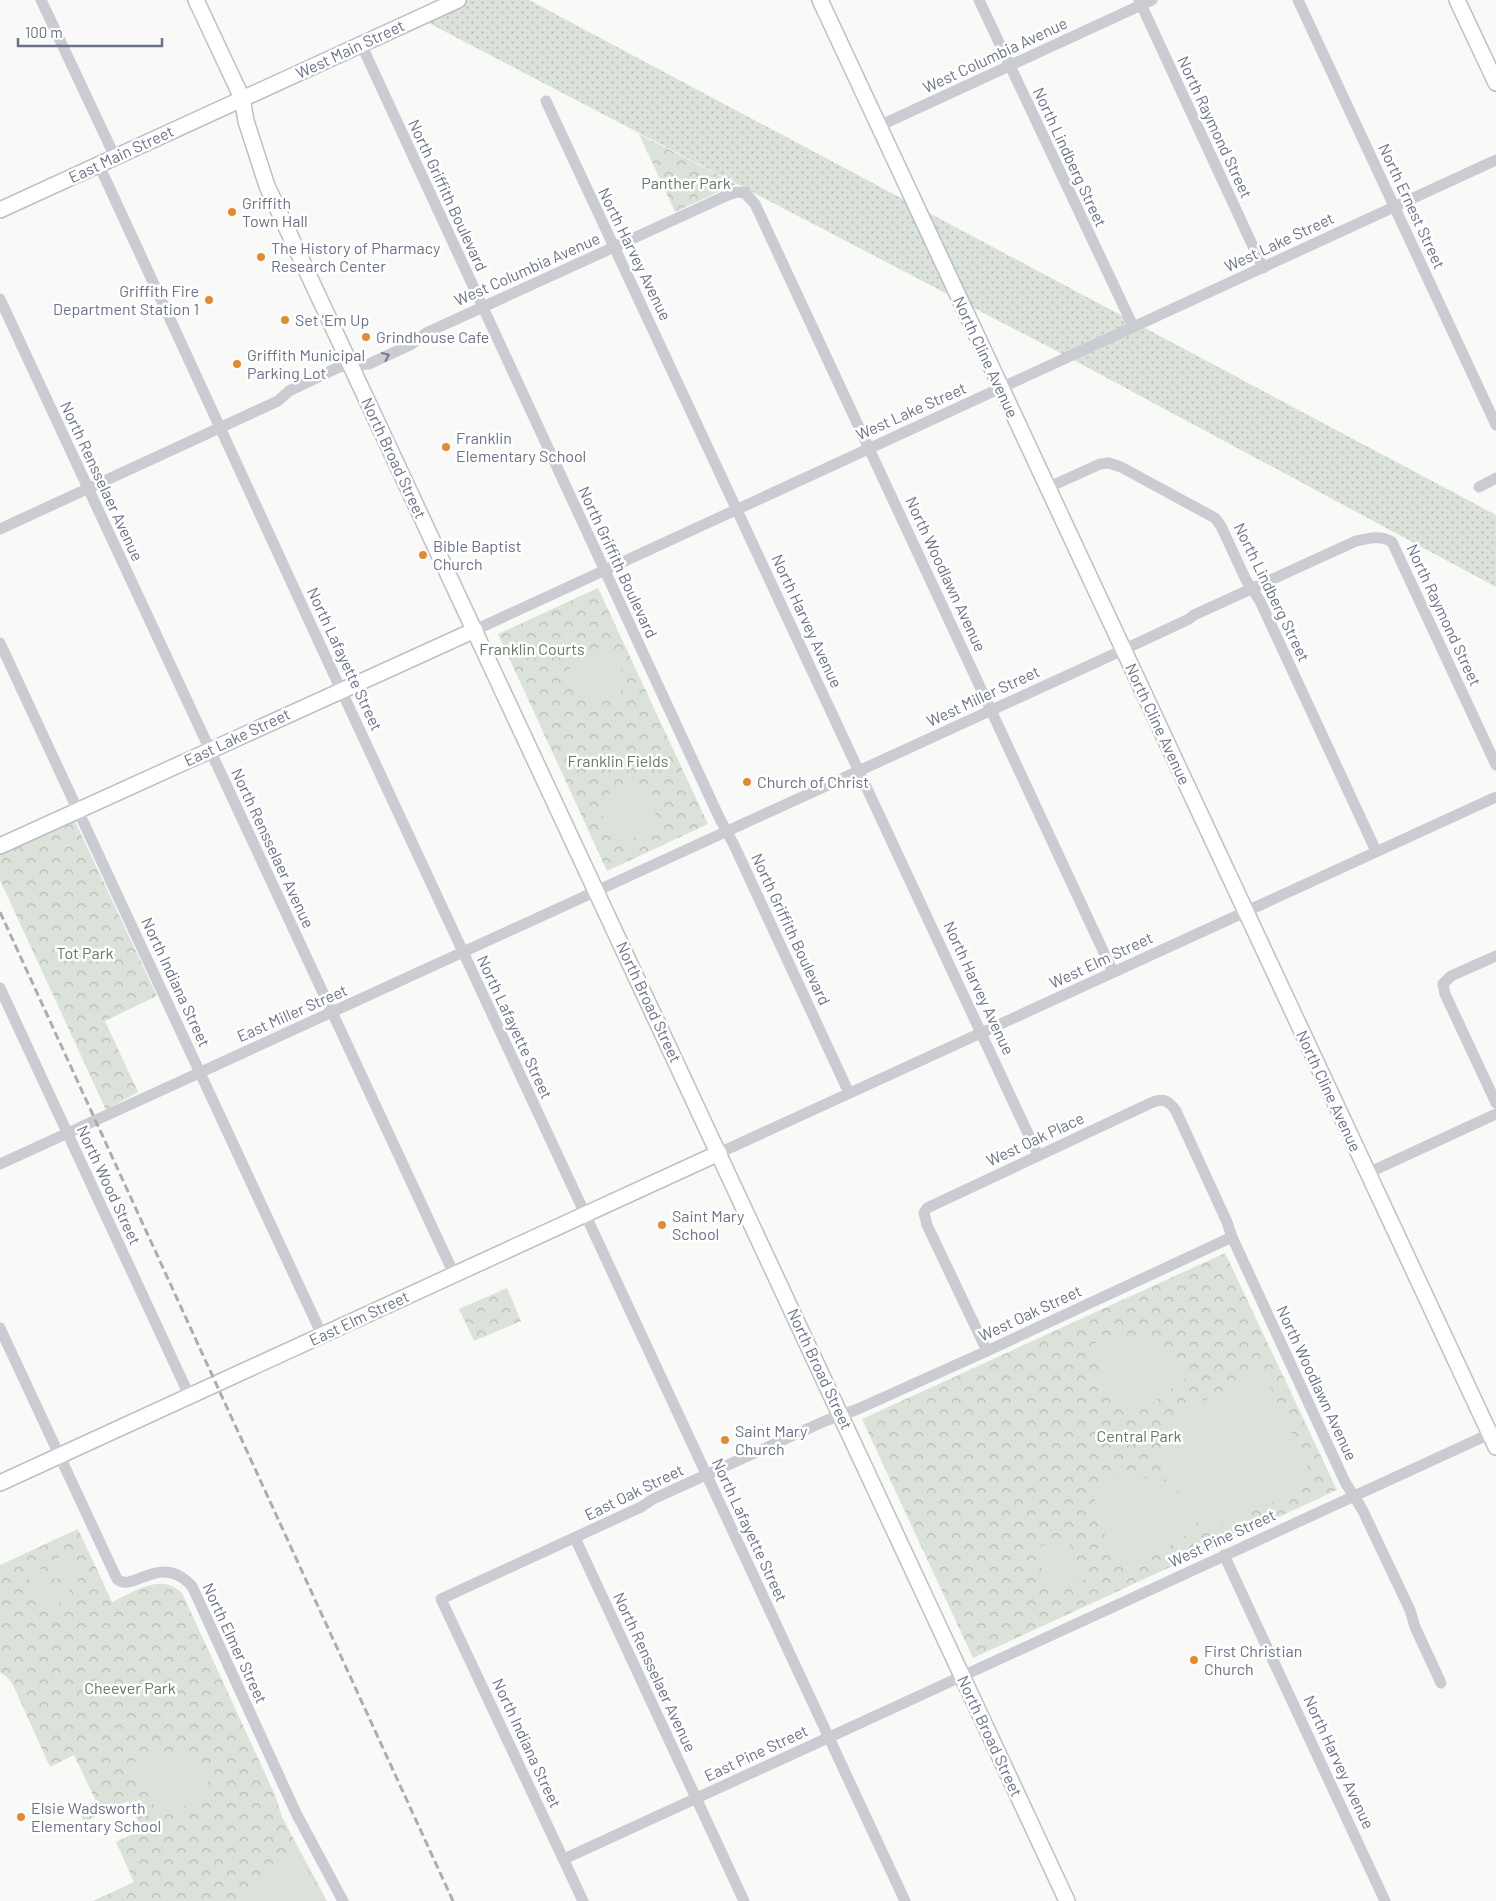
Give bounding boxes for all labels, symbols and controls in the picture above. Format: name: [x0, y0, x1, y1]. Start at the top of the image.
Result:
street label: West Columbia Avenue: [920, 13, 1070, 96]
scale bar: [18, 15, 161, 47]
street label: West Main Street: [292, 15, 407, 82]
text: 100 m: [25, 23, 63, 41]
street label: North Raymond Street: [1174, 53, 1257, 201]
street label: North Lindberg Street: [1030, 84, 1111, 230]
street label: North Griffith Boulevard: [405, 116, 492, 274]
street label: East Main Street: [65, 121, 176, 186]
street label: North Ernest Street: [1375, 140, 1450, 271]
park label: Panther Park: [641, 173, 731, 192]
street label: North Harvey Avenue: [595, 184, 676, 323]
place label: Griffith Town Hall: [242, 193, 308, 230]
marker: Griffith Town Hall: [226, 206, 238, 218]
street label: West Lake Street: [1221, 208, 1337, 275]
street label: West Columbia Avenue: [451, 228, 603, 309]
place label: The History of Pharmacy Research Center: [271, 238, 441, 275]
marker: The History of Pharmacy Research Center: [255, 251, 267, 263]
place label: Griffith Fire Department Station 1: [53, 281, 199, 318]
street label: North Cline Avenue: [950, 293, 1023, 421]
marker: Griffith Fire Department Station 1: [203, 294, 215, 306]
place label: Set 'Em Up: [295, 310, 369, 329]
marker: Set 'Em Up: [279, 314, 291, 326]
place label: Grindhouse Cafe: [376, 327, 489, 346]
marker: Grindhouse Cafe: [360, 331, 372, 343]
place label: Griffith Municipal Parking Lot: [247, 345, 365, 382]
one-way arrow: [381, 352, 390, 362]
marker: Griffith Municipal Parking Lot: [231, 358, 243, 370]
street label: West Lake Street: [853, 378, 969, 443]
street label: North Broad Street: [358, 394, 431, 521]
street label: North Rensselaer Avenue: [57, 398, 148, 564]
place label: Franklin Elementary School: [456, 428, 586, 465]
marker: Franklin Elementary School: [440, 441, 452, 453]
street label: North Griffith Boulevard: [575, 483, 662, 641]
street label: North Woodlawn Avenue: [902, 493, 991, 654]
street label: North Lindberg Street: [1231, 519, 1314, 664]
place label: Bible Baptist Church: [433, 536, 522, 573]
street label: North Raymond Street: [1403, 541, 1486, 689]
marker: Bible Baptist Church: [417, 549, 429, 561]
street label: North Harvey Avenue: [768, 551, 847, 691]
street label: North Lafayette Street: [304, 584, 387, 734]
park label: Franklin Courts: [479, 639, 585, 658]
street label: North Cline Avenue: [1122, 660, 1195, 788]
street label: West Miller Street: [923, 661, 1042, 730]
street label: East Lake Street: [181, 704, 293, 769]
park label: Franklin Fields: [568, 751, 668, 770]
street label: North Rensselaer Avenue: [228, 765, 319, 931]
place label: Church of Christ: [757, 772, 869, 791]
marker: Church of Christ: [741, 776, 753, 788]
street label: North Griffith Boulevard: [748, 850, 835, 1008]
street label: North Indiana Street: [138, 914, 215, 1050]
street label: North Harvey Avenue: [940, 918, 1019, 1058]
street label: West Elm Street: [1046, 927, 1155, 992]
street label: North Broad Street: [613, 938, 686, 1065]
park label: Tot Park: [56, 943, 114, 962]
street label: North Lafayette Street: [474, 952, 557, 1102]
street label: East Miller Street: [234, 980, 350, 1045]
street label: North Cline Avenue: [1293, 1027, 1366, 1155]
street label: West Oak Place: [983, 1108, 1087, 1169]
street label: North Wood Street: [73, 1122, 145, 1248]
place label: Saint Mary School: [672, 1206, 745, 1243]
marker: Saint Mary School: [656, 1219, 668, 1231]
street label: West Oak Street: [975, 1280, 1084, 1345]
street label: East Elm Street: [306, 1286, 412, 1349]
street label: North Woodlawn Avenue: [1273, 1302, 1362, 1463]
street label: North Broad Street: [784, 1305, 857, 1432]
place label: Saint Mary Church: [735, 1421, 808, 1458]
park label: Central Park: [1097, 1426, 1181, 1445]
marker: Saint Mary Church: [719, 1434, 731, 1446]
street label: North Lafayette Street: [709, 1455, 792, 1605]
street label: East Oak Street: [581, 1459, 686, 1524]
street label: West Pine Street: [1165, 1504, 1278, 1571]
street label: North Elmer Street: [199, 1579, 272, 1706]
street label: North Rensselaer Avenue: [610, 1589, 701, 1755]
place label: First Christian Church: [1204, 1641, 1302, 1678]
marker: First Christian Church: [1188, 1654, 1200, 1666]
street label: North Broad Street: [954, 1672, 1027, 1799]
street label: North Indiana Street: [489, 1675, 566, 1811]
park label: Cheever Park: [84, 1678, 176, 1697]
street label: North Harvey Avenue: [1300, 1692, 1379, 1832]
street label: East Pine Street: [701, 1720, 811, 1785]
place label: Elsie Wadsworth Elementary School: [31, 1798, 161, 1835]
marker: Elsie Wadsworth Elementary School: [15, 1811, 27, 1823]

